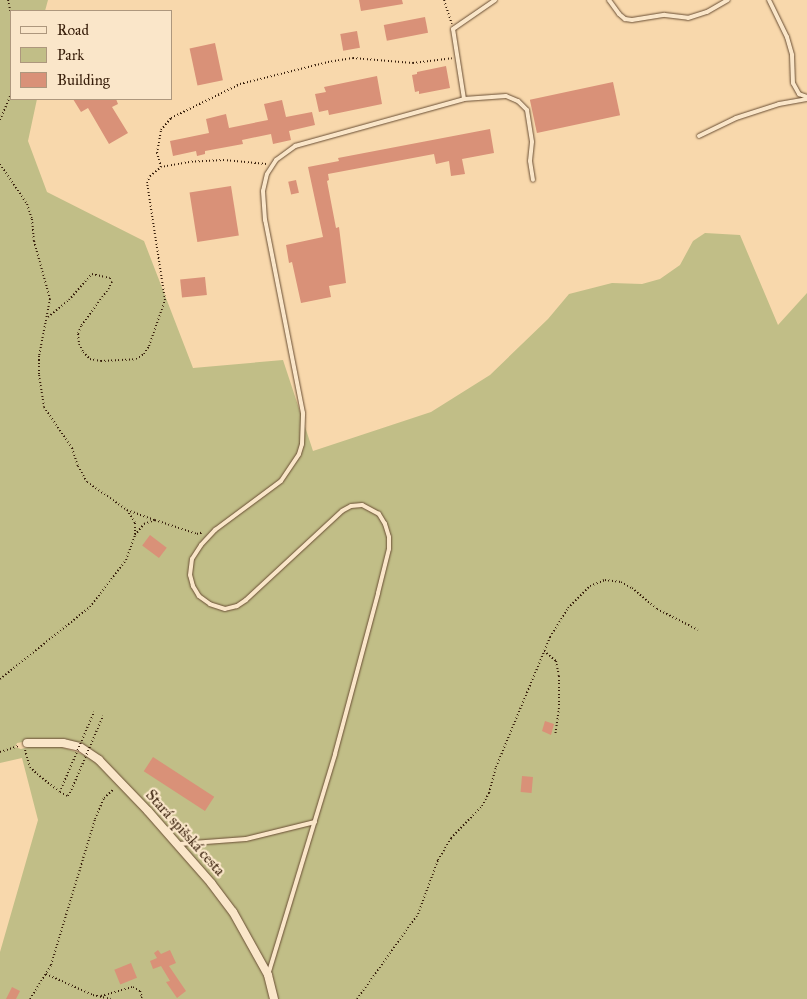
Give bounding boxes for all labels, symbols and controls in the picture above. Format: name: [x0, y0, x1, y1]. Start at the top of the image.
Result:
legend: [10, 10, 172, 100]
text: Road: [57, 21, 89, 39]
text: Park: [57, 46, 84, 64]
text: Building: [57, 71, 110, 89]
street label: Stará spišská cesta: [142, 786, 228, 880]

